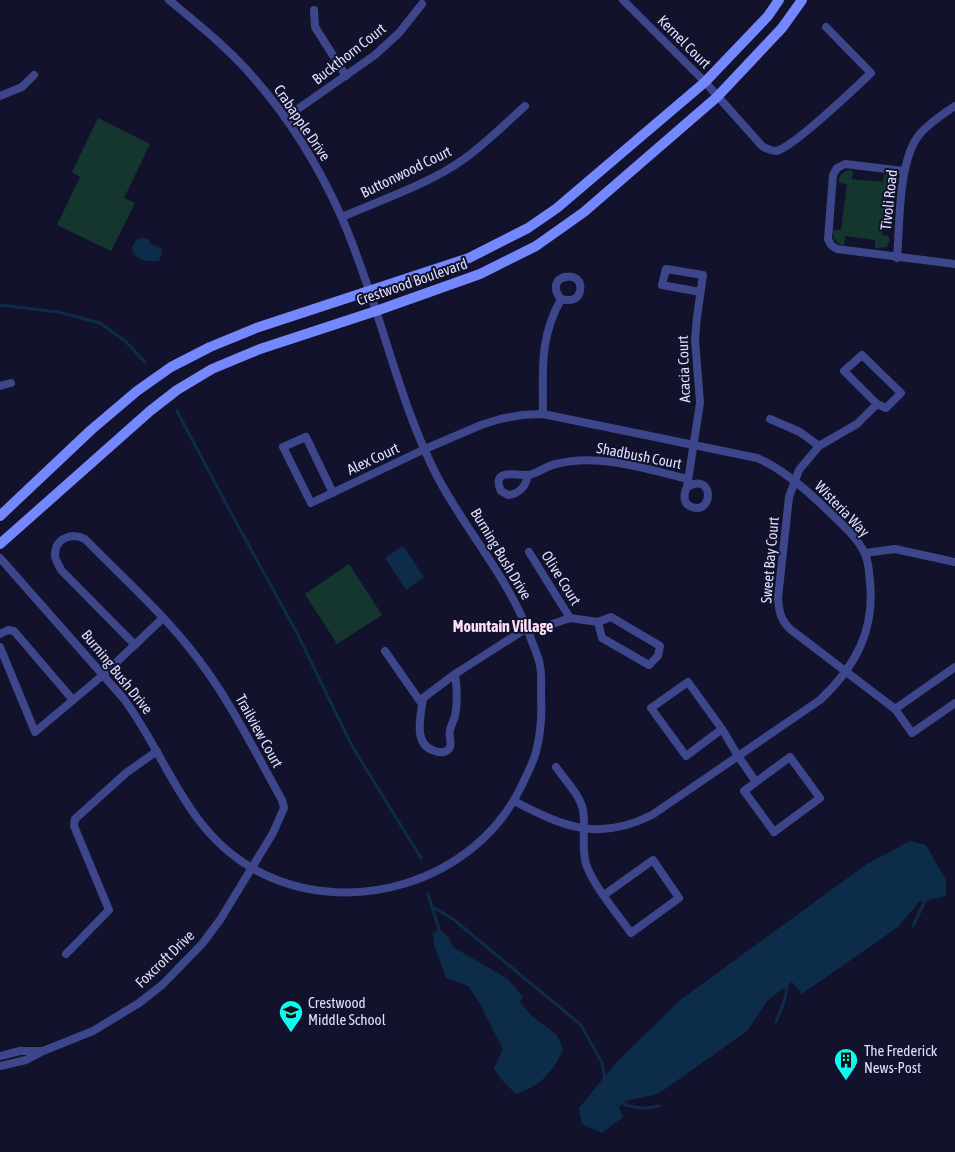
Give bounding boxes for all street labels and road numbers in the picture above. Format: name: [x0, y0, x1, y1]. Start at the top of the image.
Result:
street label: Kernel Court: [654, 12, 714, 72]
street label: Buckthorn Court: [309, 20, 389, 88]
street label: Crabapple Drive: [271, 82, 334, 164]
street label: Buttonwood Court: [358, 142, 454, 201]
street label: Tivoli Road: [877, 169, 900, 231]
street label: Crestwood Boulevard: [354, 255, 469, 308]
street label: Acacia Court: [674, 335, 693, 403]
street label: Alex Court: [344, 439, 402, 478]
street label: Shadbush Court: [595, 439, 683, 472]
street label: Wisteria Way: [812, 477, 873, 540]
street label: Burning Bush Drive: [468, 505, 535, 603]
street label: Sweet Bay Court: [757, 516, 782, 604]
street label: Olive Court: [538, 547, 585, 608]
street label: Burning Bush Drive: [78, 626, 157, 717]
street label: Trailview Court: [232, 691, 287, 770]
street label: Foxcroft Drive: [132, 926, 198, 991]

